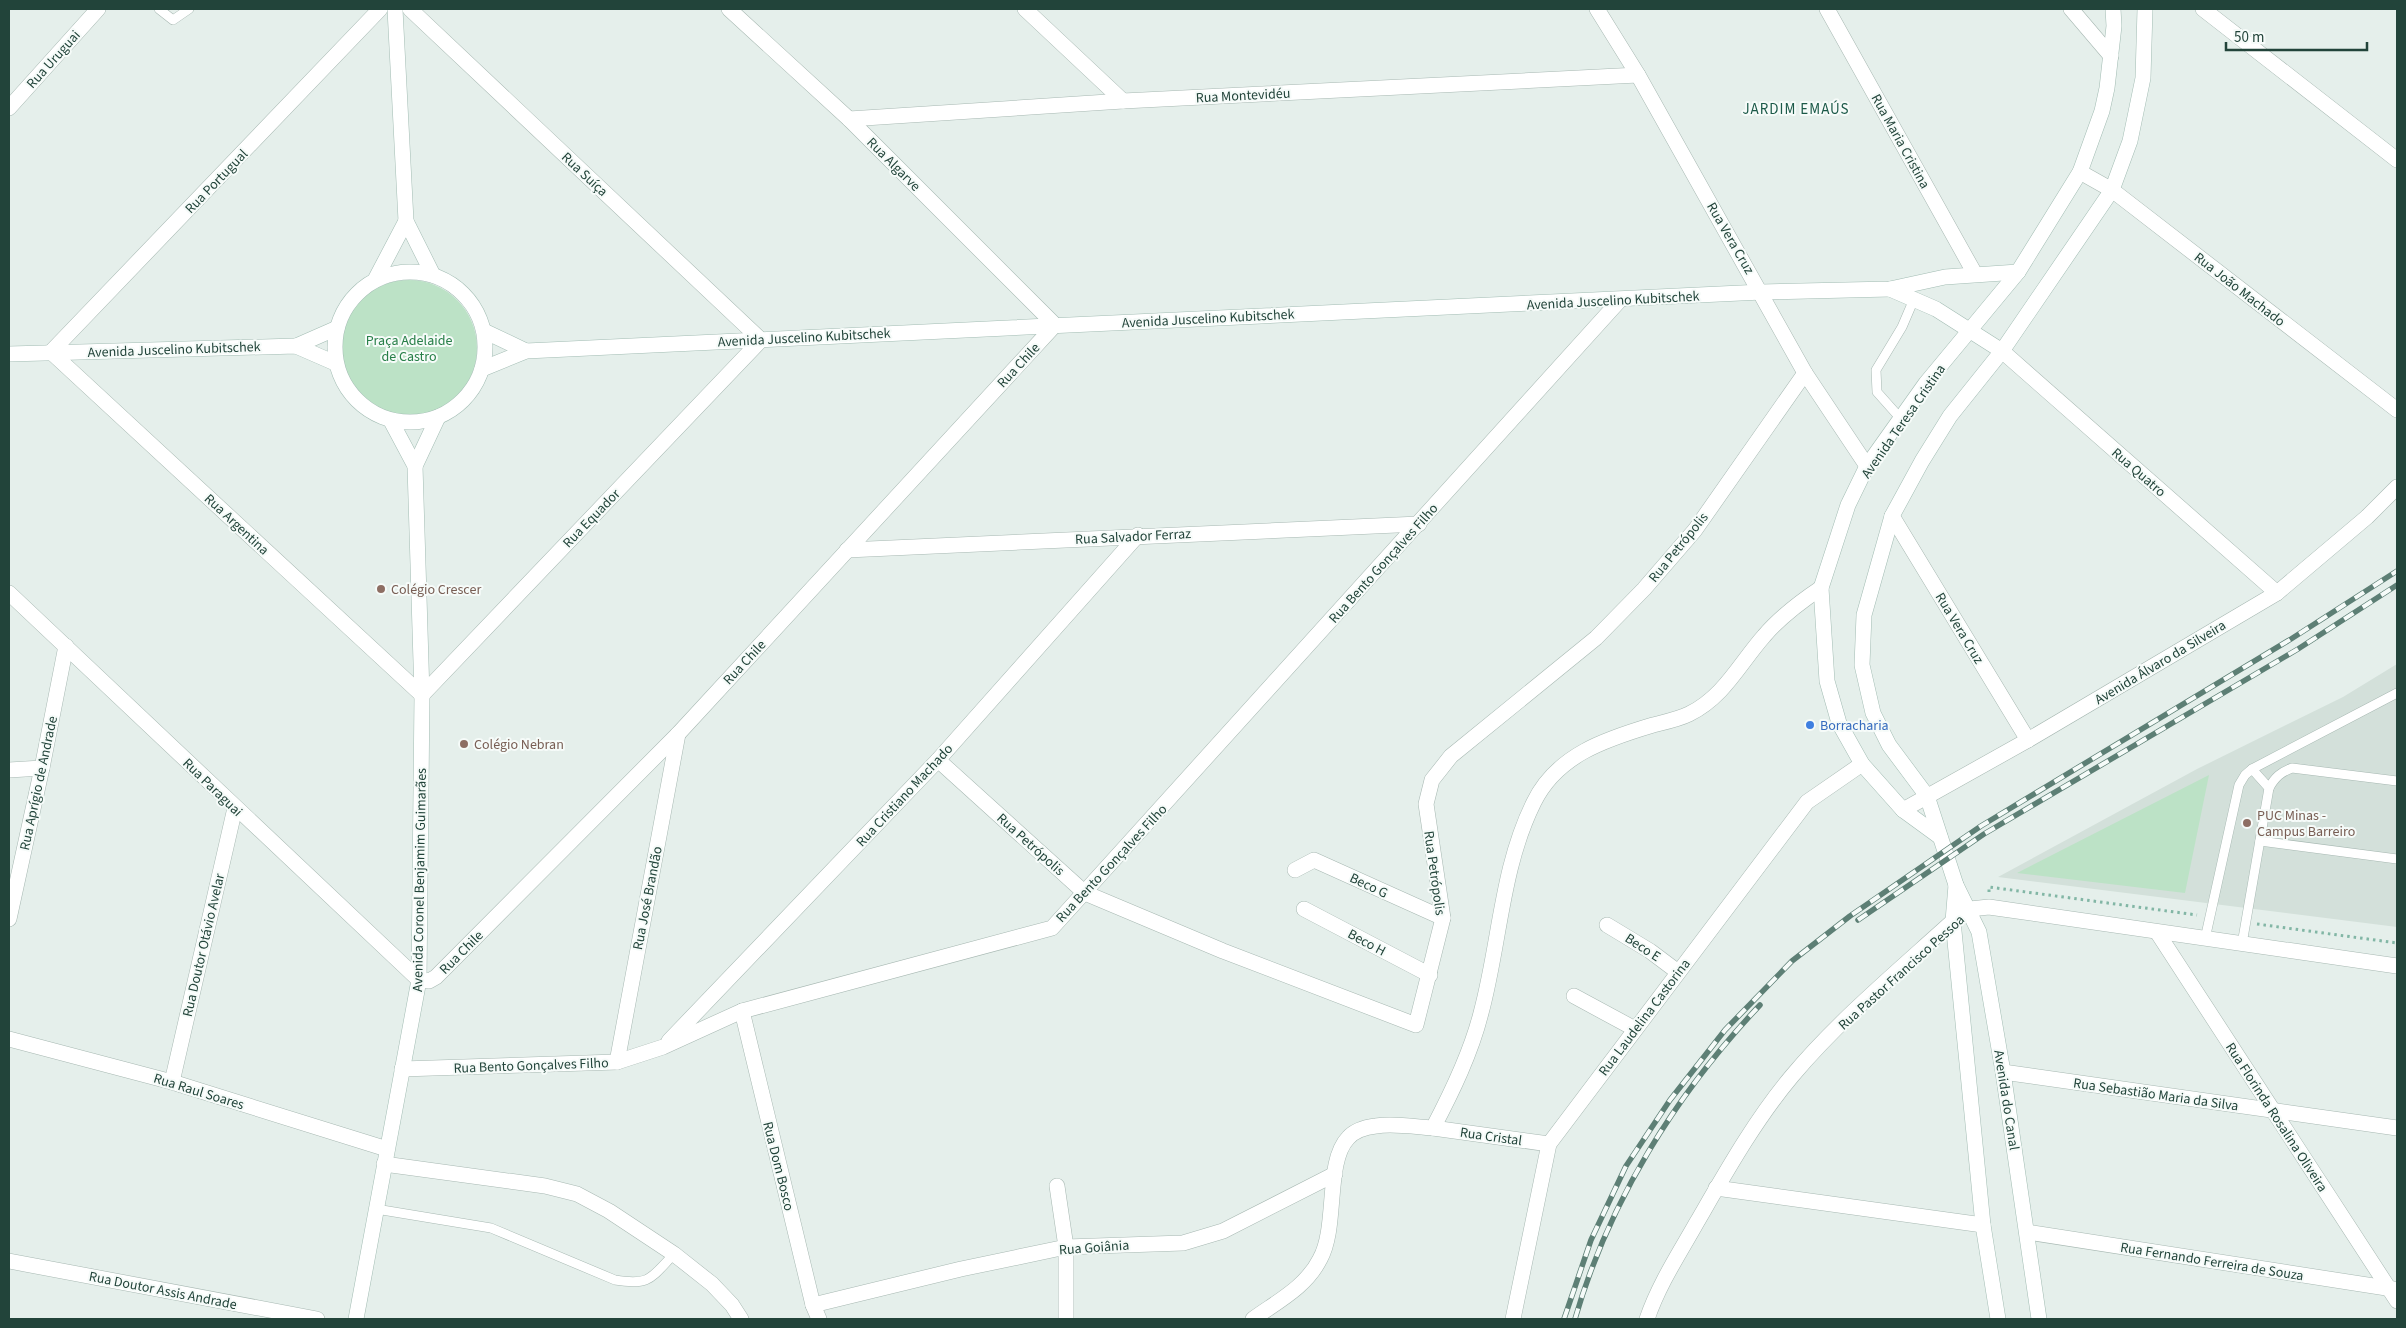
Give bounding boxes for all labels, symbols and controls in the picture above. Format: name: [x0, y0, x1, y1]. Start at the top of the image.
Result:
scale bar: [2226, 20, 2367, 52]
street label: Rua Uruguai: [22, 26, 85, 93]
text: 50 m: [2234, 27, 2264, 48]
street label: Rua Montevidéu: [1195, 84, 1291, 108]
street label: Rua Maria Cristina: [1866, 90, 1934, 193]
district label: JARDIM EMAÚS: [1742, 99, 1850, 120]
street label: Rua Algarve: [862, 133, 925, 196]
street label: Rua Portugual: [181, 145, 253, 219]
street label: Rua Suíça: [557, 148, 612, 202]
street label: Rua Vera Cruz: [1701, 199, 1759, 278]
street label: Rua João Machado: [2190, 248, 2289, 332]
street label: Avenida Juscelino Kubitschek: [1526, 286, 1700, 316]
street label: Avenida Juscelino Kubitschek: [1121, 304, 1295, 334]
street label: Avenida Juscelino Kubitschek: [717, 323, 891, 353]
park label: Praça Adelaide de Castro: [366, 331, 452, 367]
street label: Avenida Juscelino Kubitschek: [87, 337, 261, 363]
street label: Rua Chile: [993, 339, 1045, 393]
street label: Avenida Teresa Cristina: [1857, 360, 1951, 483]
street label: Rua Quatro: [2107, 443, 2170, 502]
street label: Rua Equador: [558, 485, 625, 553]
street label: Rua Argentina: [199, 489, 273, 560]
street label: Rua Bento Gonçalves Filho: [1324, 499, 1443, 628]
street label: Rua Petrópolis: [1644, 508, 1713, 587]
street label: Rua Salvador Ferraz: [1075, 524, 1192, 550]
place label: Colégio Crescer: [391, 580, 481, 600]
marker: Colégio Crescer: [375, 583, 387, 595]
street label: Rua Vera Cruz: [1930, 589, 1988, 668]
street label: Avenida Álvaro da Silveira: [2091, 616, 2230, 710]
street label: Rua Chile: [719, 636, 771, 690]
street label: Rua Aprígio de Andrade: [15, 714, 63, 852]
place label: Borracharia: [1820, 716, 1889, 736]
marker: Borracharia: [1804, 719, 1816, 731]
place label: Colégio Nebran: [474, 735, 564, 755]
marker: Colégio Nebran: [458, 738, 470, 750]
street label: Rua Cristiano Machado: [852, 740, 958, 852]
street label: Rua Paraguai: [178, 754, 247, 822]
street label: Avenida Coronel Benjamim Guimarães: [408, 768, 432, 992]
street label: Rua Bento Gonçalves Filho: [1051, 800, 1172, 927]
place label: PUC Minas - Campus Barreiro: [2257, 806, 2355, 842]
street label: Rua Petrópolis: [992, 809, 1069, 881]
marker: PUC Minas - Campus Barreiro: [2241, 817, 2253, 829]
street label: Rua Petrópolis: [1418, 830, 1450, 917]
street label: Rua José Brandão: [628, 845, 668, 952]
street label: Beco G: [1346, 868, 1391, 903]
street label: Rua Doutor Otávio Avelar: [178, 871, 230, 1019]
street label: Rua Pastor Francisco Pessoa: [1834, 910, 1969, 1035]
street label: Beco H: [1344, 924, 1389, 961]
street label: Rua Chile: [435, 926, 488, 979]
street label: Beco E: [1621, 929, 1664, 967]
street label: Rua Laudelina Castorina: [1594, 955, 1695, 1080]
street label: Rua Florinda Rosalina Oliveira: [2220, 1039, 2332, 1196]
street label: Avenida do Canal: [1988, 1049, 2024, 1152]
street label: Rua Bento Gonçalves Filho: [453, 1053, 609, 1079]
street label: Rua Raul Soares: [151, 1069, 247, 1115]
street label: Rua Sebastião Maria da Silva: [2072, 1074, 2240, 1116]
street label: Rua Dom Bosco: [757, 1119, 799, 1213]
street label: Rua Cristal: [1459, 1123, 1524, 1151]
street label: Rua Goiânia: [1058, 1236, 1130, 1260]
street label: Rua Fernando Ferreira de Souza: [2119, 1238, 2305, 1286]
street label: Rua Doutor Assis Andrade: [87, 1267, 238, 1315]

